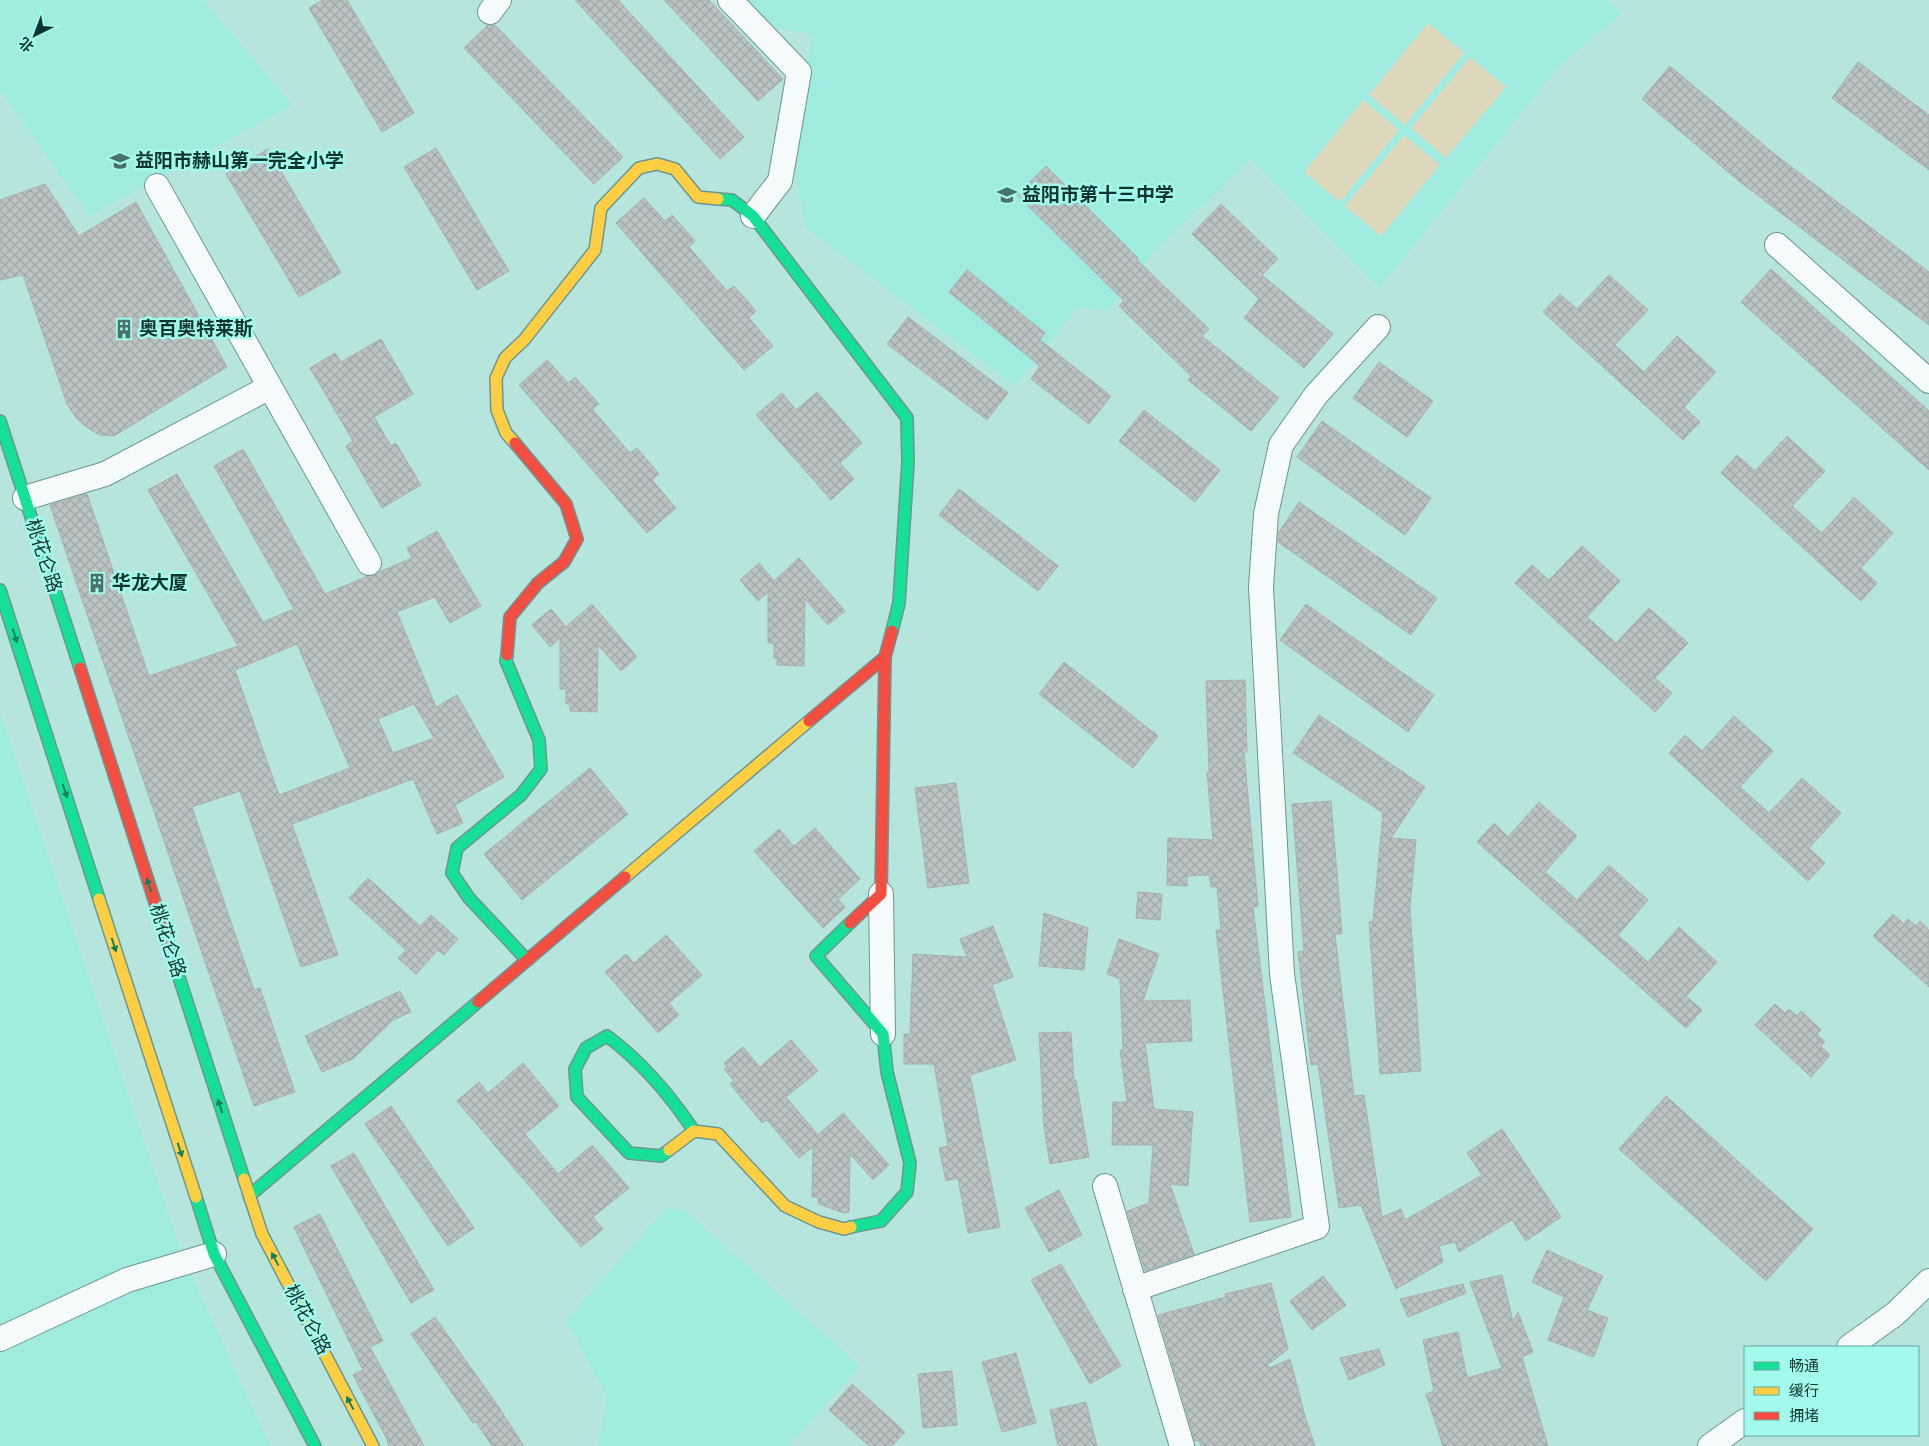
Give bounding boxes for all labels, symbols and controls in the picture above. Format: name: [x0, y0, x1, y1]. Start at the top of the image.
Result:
north arrow: [10, 10, 60, 60]
text: 北: [16, 34, 37, 55]
school or university icon: 益阳市赫山第一完全小学: [109, 150, 131, 172]
place label: 益阳市赫山第一完全小学: [135, 150, 344, 171]
school or university icon: 益阳市第十三中学: [996, 184, 1018, 206]
place label: 益阳市第十三中学: [1022, 184, 1174, 205]
building icon: 奥百奥特莱斯: [113, 318, 135, 340]
place label: 奥百奥特莱斯: [139, 318, 253, 339]
street label: 桃花仑路: [22, 517, 65, 595]
building icon: 华龙大厦: [86, 572, 108, 594]
place label: 华龙大厦: [112, 572, 188, 593]
one-way arrow: [11, 629, 19, 644]
one-way arrow: [61, 783, 69, 798]
one-way arrow: [145, 877, 152, 892]
street label: 桃花仑路: [146, 902, 189, 980]
one-way arrow: [111, 938, 119, 953]
one-way arrow: [216, 1098, 224, 1113]
one-way arrow: [177, 1143, 185, 1158]
one-way arrow: [270, 1252, 279, 1266]
street label: 桃花仑路: [281, 1282, 334, 1358]
legend: [1744, 1346, 1919, 1436]
text: 畅通: [1789, 1358, 1819, 1374]
text: 缓行: [1789, 1383, 1819, 1399]
one-way arrow: [346, 1396, 354, 1410]
text: 拥堵: [1789, 1408, 1819, 1424]

